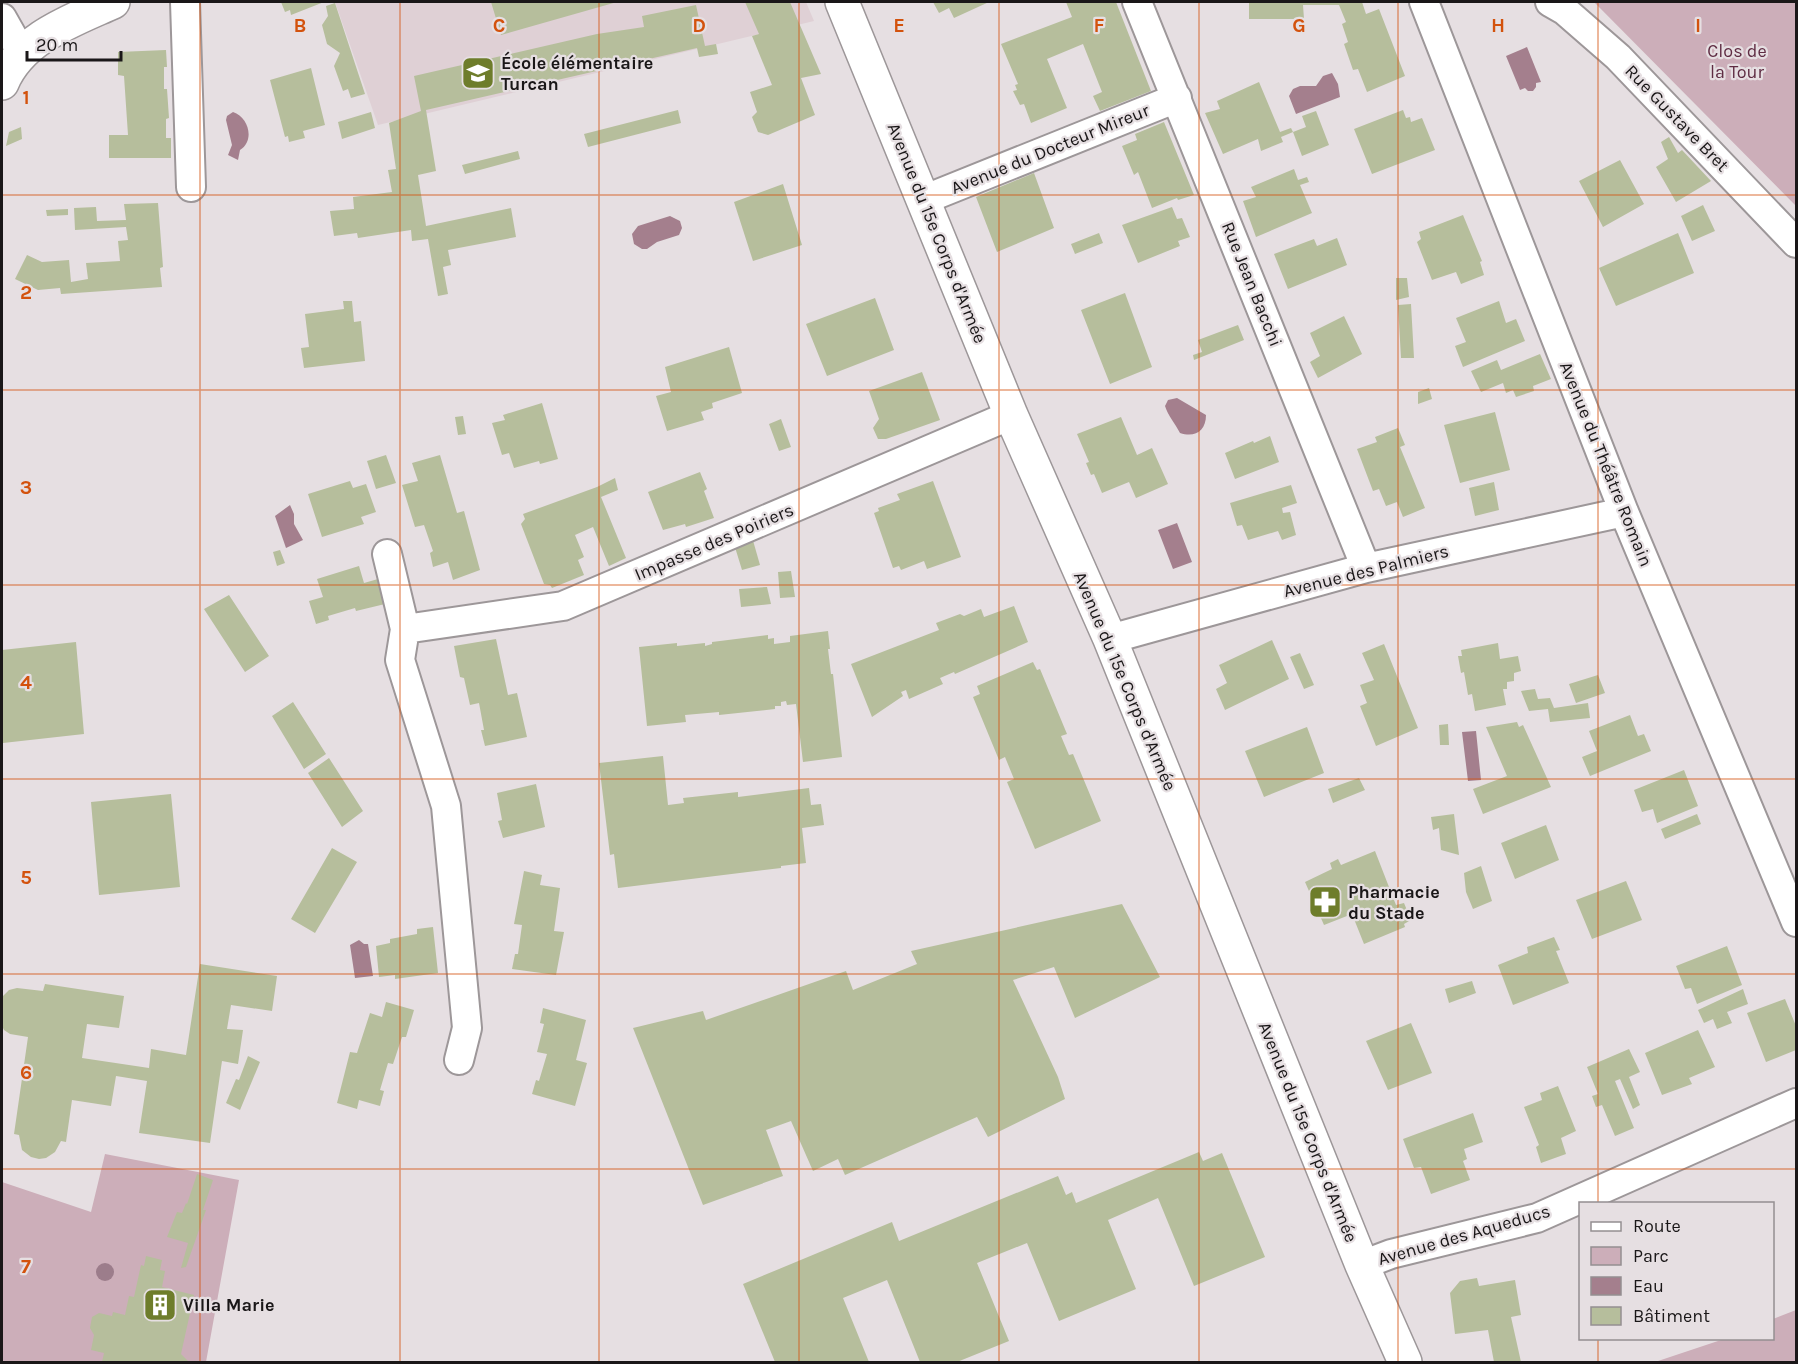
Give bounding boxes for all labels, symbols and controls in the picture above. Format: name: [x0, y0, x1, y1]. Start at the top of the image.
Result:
text: B: [294, 14, 306, 37]
text: C: [493, 14, 505, 37]
text: D: [692, 14, 706, 37]
text: E: [893, 14, 905, 37]
text: F: [1094, 14, 1105, 37]
text: G: [1292, 14, 1306, 37]
text: H: [1491, 14, 1505, 37]
text: I: [1695, 14, 1701, 37]
scale bar: [27, 24, 122, 62]
text: 20 m: [36, 34, 78, 56]
park label: Clos de la Tour: [1707, 40, 1767, 83]
place label: École élémentaire Turcan: [501, 51, 653, 95]
school or university icon: École élémentaire Turcan: [460, 55, 496, 91]
street label: Rue Gustave Bret: [1620, 60, 1734, 176]
text: 1: [22, 86, 30, 109]
street label: Avenue du Docteur Mireur: [948, 99, 1153, 199]
street label: Avenue du 15e Corps d'Armée: [883, 120, 991, 346]
street label: Rue Jean Bacchi: [1217, 218, 1287, 350]
text: 2: [20, 281, 32, 304]
street label: Avenue du Théâtre Romain: [1555, 358, 1657, 570]
text: 3: [20, 476, 32, 499]
street label: Impasse des Poiriers: [631, 499, 797, 585]
street label: Avenue des Palmiers: [1281, 540, 1451, 602]
street label: Avenue du 15e Corps d'Armée: [1069, 568, 1181, 794]
text: 4: [20, 671, 32, 694]
text: 5: [20, 866, 32, 889]
place label: Pharmacie du Stade: [1348, 881, 1440, 924]
pharmacy icon: Pharmacie du Stade: [1307, 884, 1343, 920]
street label: Avenue du 15e Corps d'Armée: [1254, 1019, 1362, 1245]
text: 6: [20, 1061, 32, 1084]
street label: Avenue des Aqueducs: [1375, 1200, 1553, 1270]
legend: [1579, 1202, 1774, 1340]
text: Route: [1633, 1215, 1681, 1237]
text: Parc: [1633, 1245, 1669, 1267]
text: 7: [21, 1255, 31, 1278]
text: Eau: [1633, 1275, 1664, 1297]
building icon: Villa Marie: [142, 1287, 178, 1323]
place label: Villa Marie: [183, 1294, 275, 1316]
text: Bâtiment: [1633, 1305, 1710, 1327]

